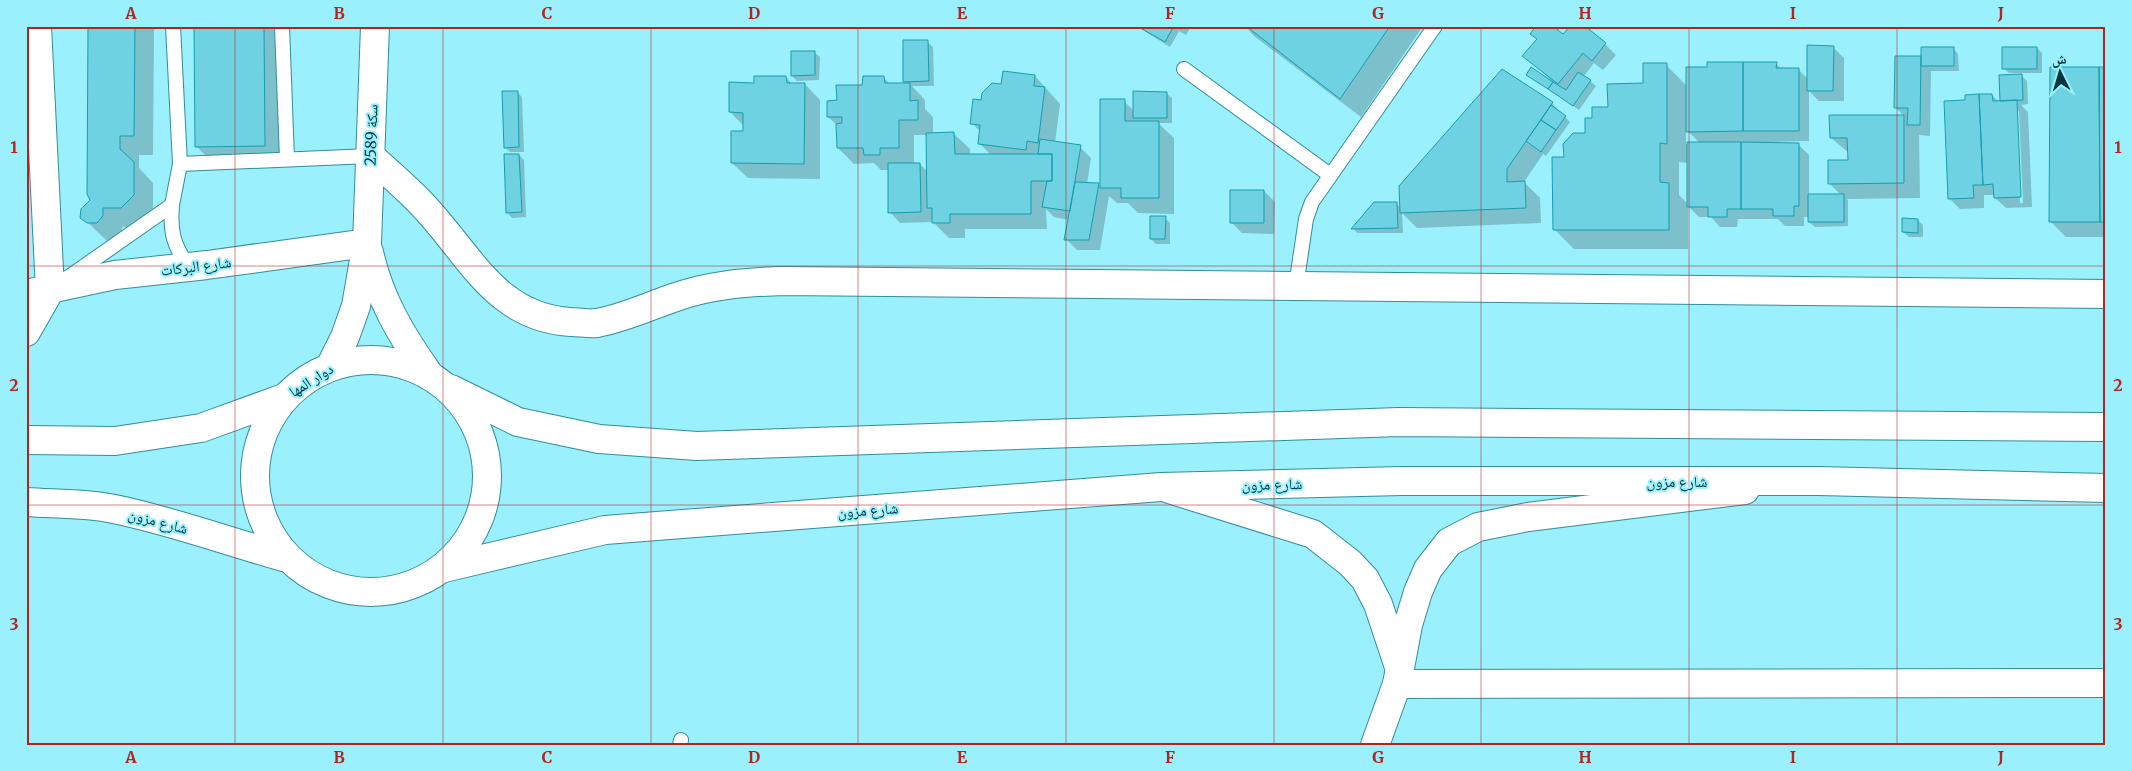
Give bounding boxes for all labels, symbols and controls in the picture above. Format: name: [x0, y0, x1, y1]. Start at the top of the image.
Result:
text: A: [124, 3, 137, 23]
text: B: [333, 3, 345, 23]
text: C: [542, 3, 552, 23]
text: D: [748, 3, 760, 23]
text: E: [957, 3, 968, 23]
text: F: [1165, 3, 1175, 23]
text: G: [1372, 3, 1384, 23]
text: H: [1578, 3, 1592, 23]
text: I: [1790, 3, 1796, 23]
text: J: [1997, 3, 2004, 23]
north arrow: [2034, 48, 2084, 98]
text: ش: [2051, 49, 2067, 69]
street label: سكة 2589: [360, 104, 382, 166]
text: 1: [10, 137, 18, 157]
text: 1: [2114, 137, 2122, 157]
street label: شارع البركات: [160, 252, 233, 281]
street label: دوار المها: [285, 359, 337, 401]
text: 2: [9, 375, 19, 395]
text: 2: [2113, 375, 2123, 395]
street label: شارع مزون: [1647, 472, 1708, 492]
street label: شارع مزون: [1241, 474, 1303, 495]
street label: شارع مزون: [837, 498, 899, 523]
street label: شارع مزون: [126, 504, 190, 539]
text: 3: [9, 614, 19, 634]
text: 3: [2113, 614, 2123, 634]
text: A: [124, 747, 137, 767]
text: B: [333, 747, 345, 767]
text: C: [542, 747, 552, 767]
text: D: [748, 747, 760, 767]
text: E: [957, 747, 968, 767]
text: F: [1165, 747, 1175, 767]
text: G: [1372, 747, 1384, 767]
text: H: [1578, 747, 1592, 767]
text: I: [1790, 747, 1796, 767]
text: J: [1997, 747, 2004, 767]

